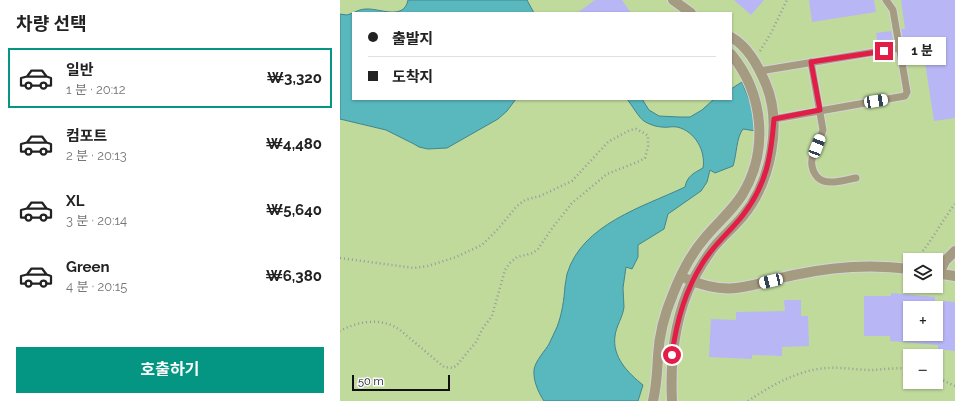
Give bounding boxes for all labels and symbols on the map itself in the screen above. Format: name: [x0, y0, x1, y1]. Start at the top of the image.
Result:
callout: 1 분: [898, 37, 946, 65]
route end: [875, 42, 893, 60]
car: [863, 93, 889, 109]
car: [807, 133, 827, 159]
car: [758, 272, 784, 290]
route start: [663, 346, 681, 364]
scale bar: [352, 373, 450, 392]

